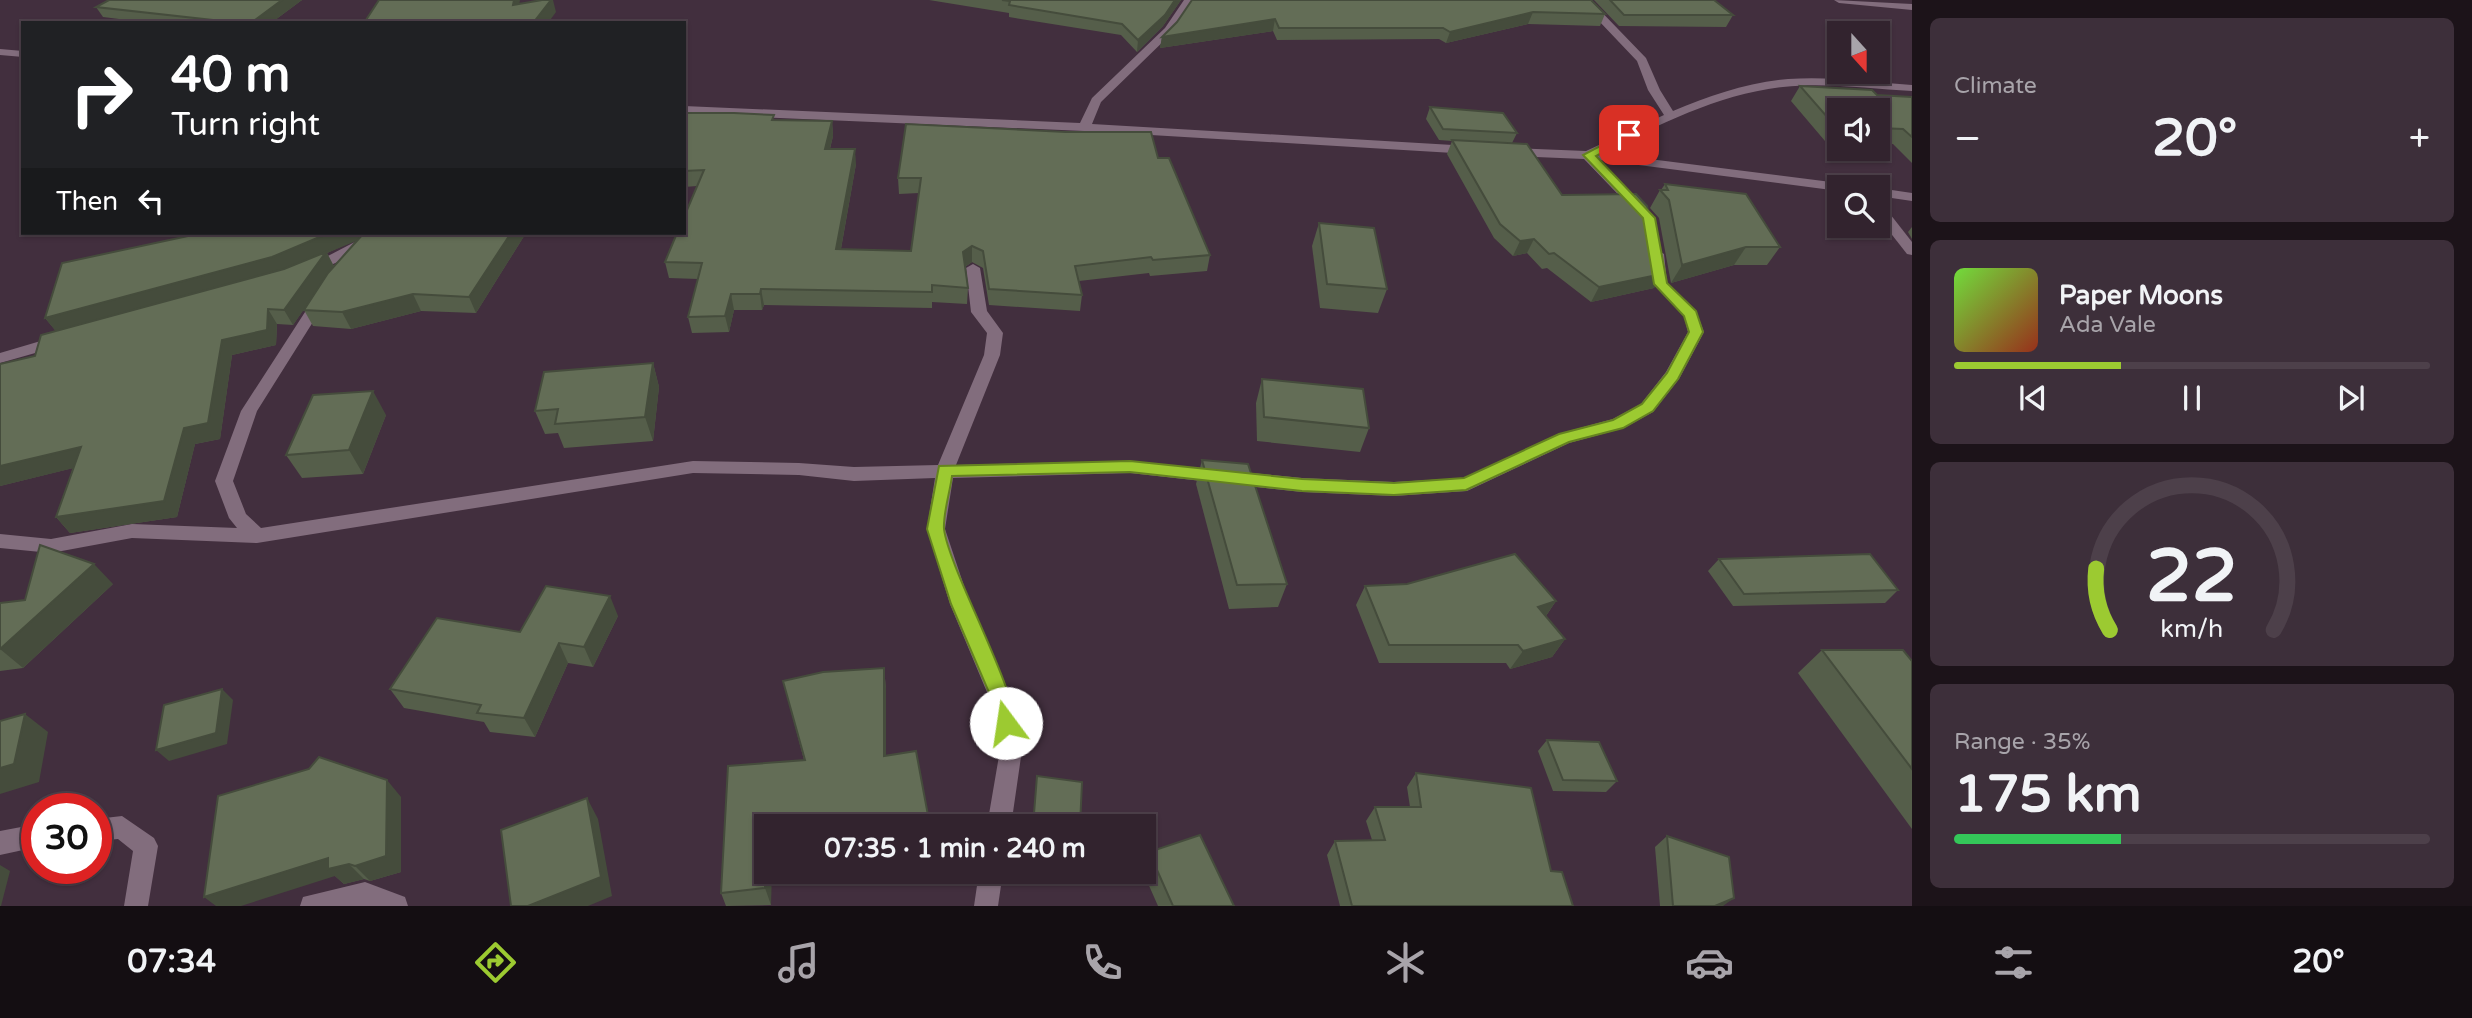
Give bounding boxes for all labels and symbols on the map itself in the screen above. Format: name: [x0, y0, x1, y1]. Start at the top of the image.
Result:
north arrow: [1827, 21, 1890, 84]
pin: [1599, 105, 1659, 165]
position arrow: [969, 686, 1043, 760]
speed limit sign: 30: [21, 793, 112, 884]

